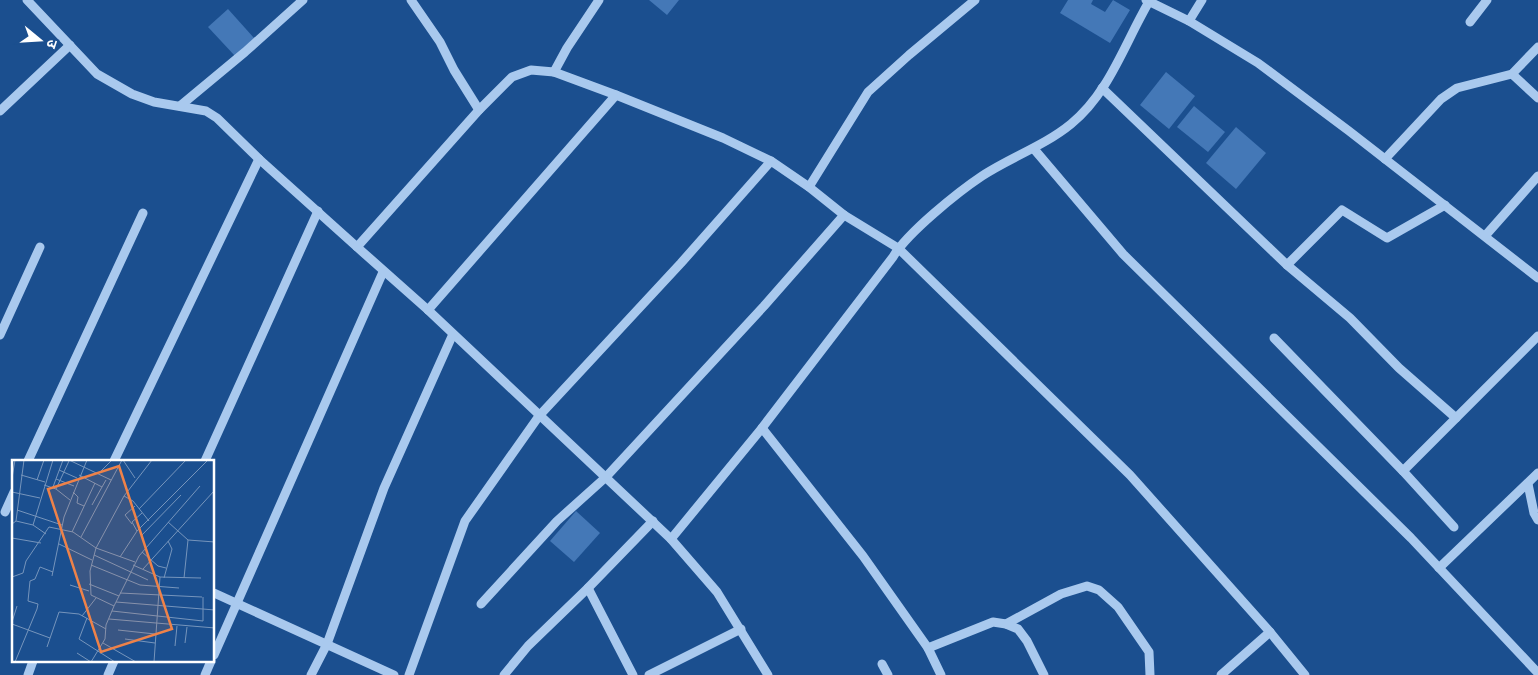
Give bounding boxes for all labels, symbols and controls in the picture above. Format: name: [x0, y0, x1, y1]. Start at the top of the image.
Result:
north arrow: [15, 15, 65, 65]
text: उ: [42, 37, 61, 51]
inset map: [12, 460, 215, 662]

